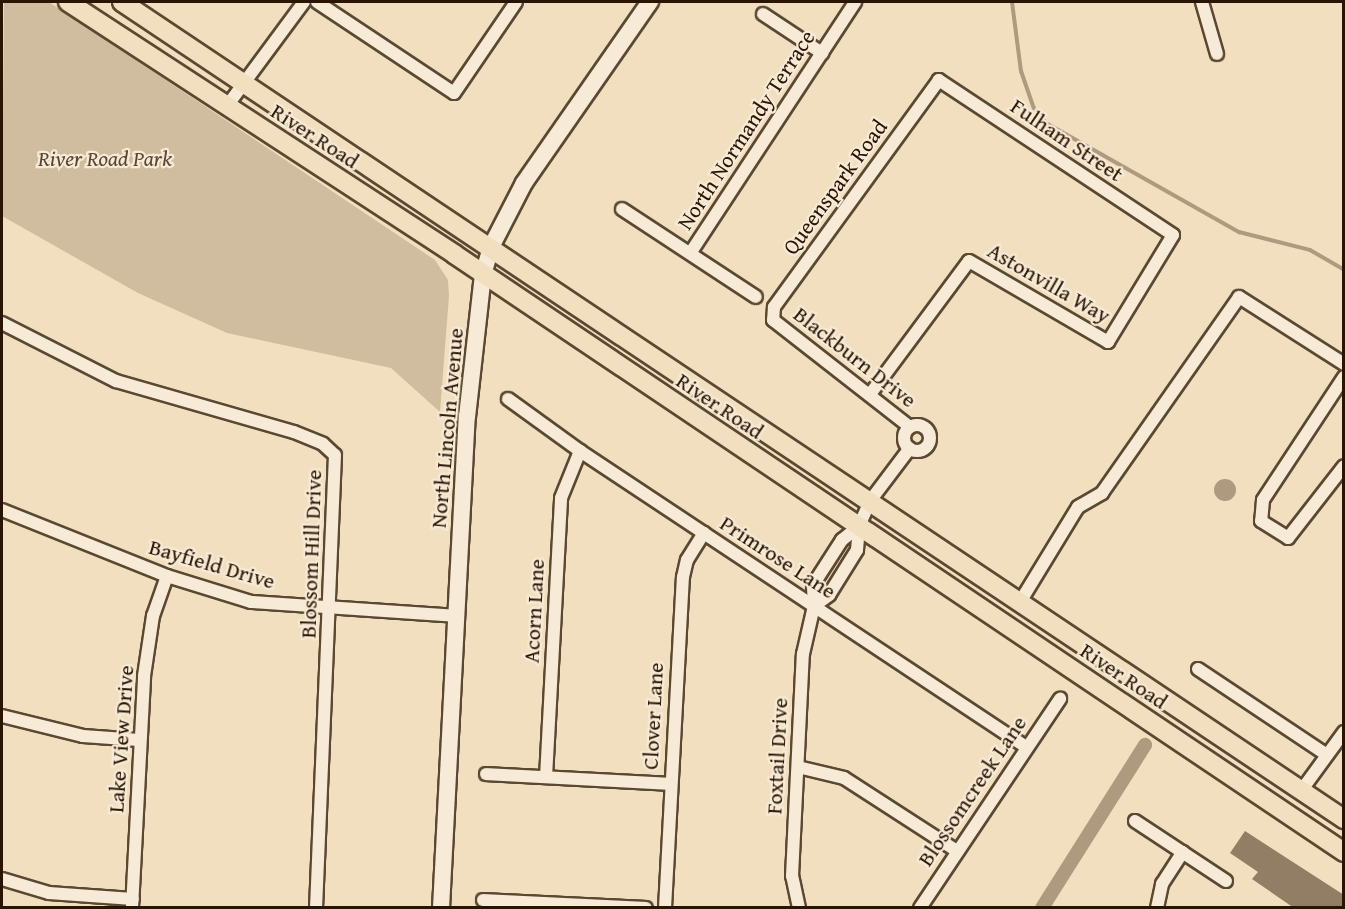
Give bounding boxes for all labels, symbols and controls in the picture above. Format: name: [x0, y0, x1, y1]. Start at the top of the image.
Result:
street label: North Normandy Terrace: [672, 25, 820, 235]
street label: Fulham Street: [1006, 93, 1128, 187]
street label: River Road: [266, 98, 364, 174]
street label: Queenspark Road: [777, 114, 893, 260]
park label: River Road Park: [38, 146, 172, 172]
street label: Astonvilla Way: [983, 237, 1115, 329]
street label: Blackburn Drive: [788, 301, 922, 413]
street label: North Lincoln Avenue: [425, 327, 469, 529]
street label: River Road: [671, 367, 769, 445]
street label: Blossom Hill Drive: [295, 469, 327, 639]
street label: Primrose Lane: [715, 510, 841, 604]
street label: Bayfield Drive: [146, 533, 278, 595]
street label: Acorn Lane: [518, 558, 550, 664]
street label: River Road: [1075, 637, 1173, 715]
street label: Clover Lane: [637, 662, 669, 770]
street label: Lake View Drive: [103, 664, 139, 814]
street label: Foxtail Drive: [761, 697, 793, 815]
street label: Blossomcreek Lane: [912, 711, 1032, 871]

